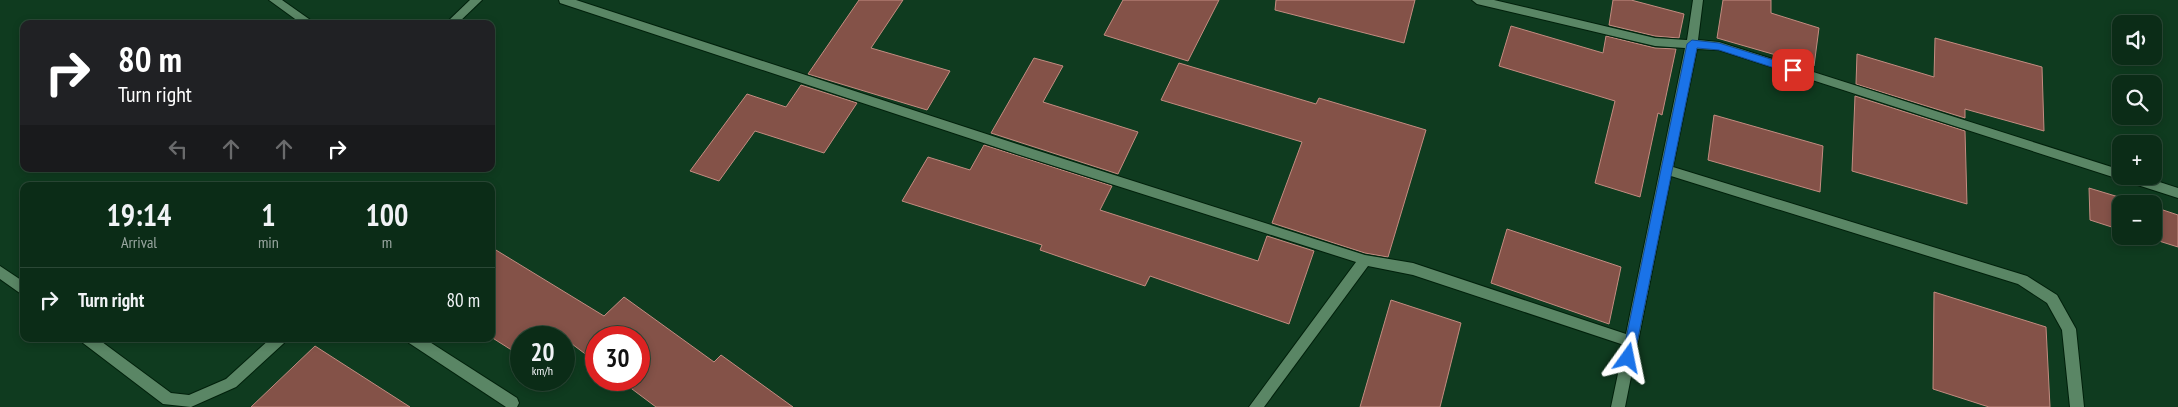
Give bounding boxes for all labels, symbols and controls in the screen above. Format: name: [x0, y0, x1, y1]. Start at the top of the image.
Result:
map controls: [2112, 15, 2162, 245]
button: sound: [2112, 15, 2162, 65]
text: 80 m: [118, 36, 182, 82]
icon: right: [35, 40, 100, 105]
pin: [1772, 49, 1814, 91]
icon: arrive: [1779, 56, 1807, 84]
button: search: [2112, 75, 2162, 125]
text: Turn right: [118, 80, 192, 108]
icon: left: [164, 135, 192, 163]
icon: ahead: [217, 135, 245, 163]
icon: ahead: [270, 135, 298, 163]
icon: right: [323, 135, 351, 163]
button: +: [2112, 135, 2162, 185]
text: 19:14: [107, 195, 171, 234]
text: 1: [261, 195, 276, 234]
text: 100: [365, 195, 408, 234]
button: −: [2112, 195, 2162, 245]
text: Arrival: [121, 232, 157, 252]
text: min: [258, 232, 279, 252]
text: m: [382, 232, 392, 252]
icon: right: [35, 286, 63, 314]
text: Turn right: [78, 288, 144, 312]
text: 80 m: [447, 288, 480, 312]
speed limit sign: 30: [585, 326, 650, 391]
position arrow: [1601, 331, 1653, 383]
text: 20: [531, 336, 554, 368]
text: km/h: [532, 363, 553, 378]

